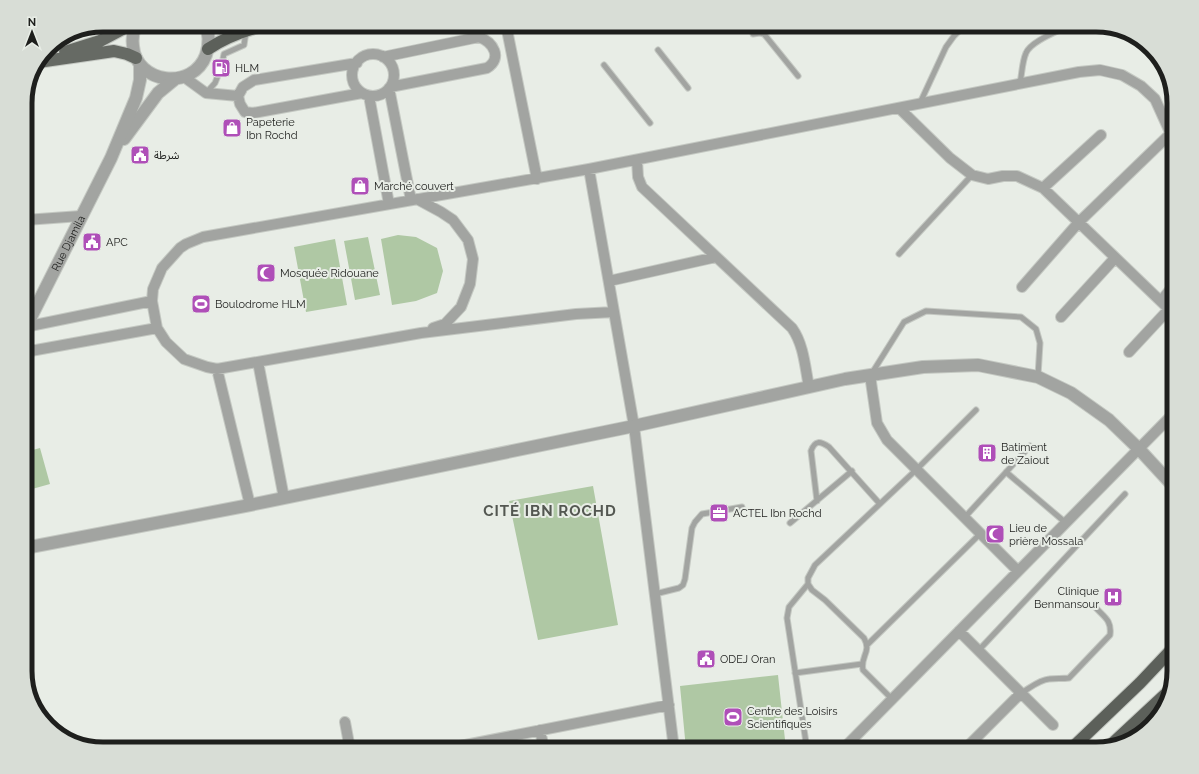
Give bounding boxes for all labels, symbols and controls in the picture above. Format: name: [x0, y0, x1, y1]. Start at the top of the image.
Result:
north arrow: [12, 12, 52, 52]
text: N: [28, 16, 36, 29]
fuel station icon: HLM: [210, 57, 232, 79]
place label: HLM: [235, 62, 259, 75]
place label: Papeterie Ibn Rochd: [246, 116, 298, 142]
shop icon: Papeterie Ibn Rochd: [221, 117, 243, 139]
public building icon: شرطة: [129, 144, 151, 166]
place label: شرطة: [154, 149, 180, 162]
shop icon: Marché couvert: [349, 175, 371, 197]
place label: Marché couvert: [374, 180, 454, 193]
street label: Rue Djamila: [49, 213, 88, 274]
public building icon: APC: [81, 231, 103, 253]
place label: APC: [106, 236, 128, 249]
mosque icon: Mosquée Ridouane: [255, 262, 277, 284]
place label: Mosquée Ridouane: [280, 267, 379, 280]
sports icon: Boulodrome HLM: [190, 293, 212, 315]
place label: Boulodrome HLM: [215, 298, 306, 311]
place label: Batiment de Zaiout: [1001, 441, 1049, 467]
building icon: Batiment de Zaiout: [976, 442, 998, 464]
district label: CITÉ IBN ROCHD: [483, 502, 617, 520]
office icon: ACTEL Ibn Rochd: [708, 502, 730, 524]
place label: ACTEL Ibn Rochd: [733, 507, 822, 520]
place label: Lieu de prière Mossala: [1009, 522, 1083, 548]
mosque icon: Lieu de prière Mossala: [984, 523, 1006, 545]
place label: Clinique Benmansour: [1034, 585, 1100, 611]
hospital icon: Clinique Benmansour: [1102, 586, 1124, 608]
public building icon: ODEJ Oran: [695, 648, 717, 670]
place label: ODEJ Oran: [720, 653, 775, 666]
place label: Centre des Loisirs Scientifiques: [747, 705, 838, 731]
sports icon: Centre des Loisirs Scientifiques: [722, 706, 744, 728]

